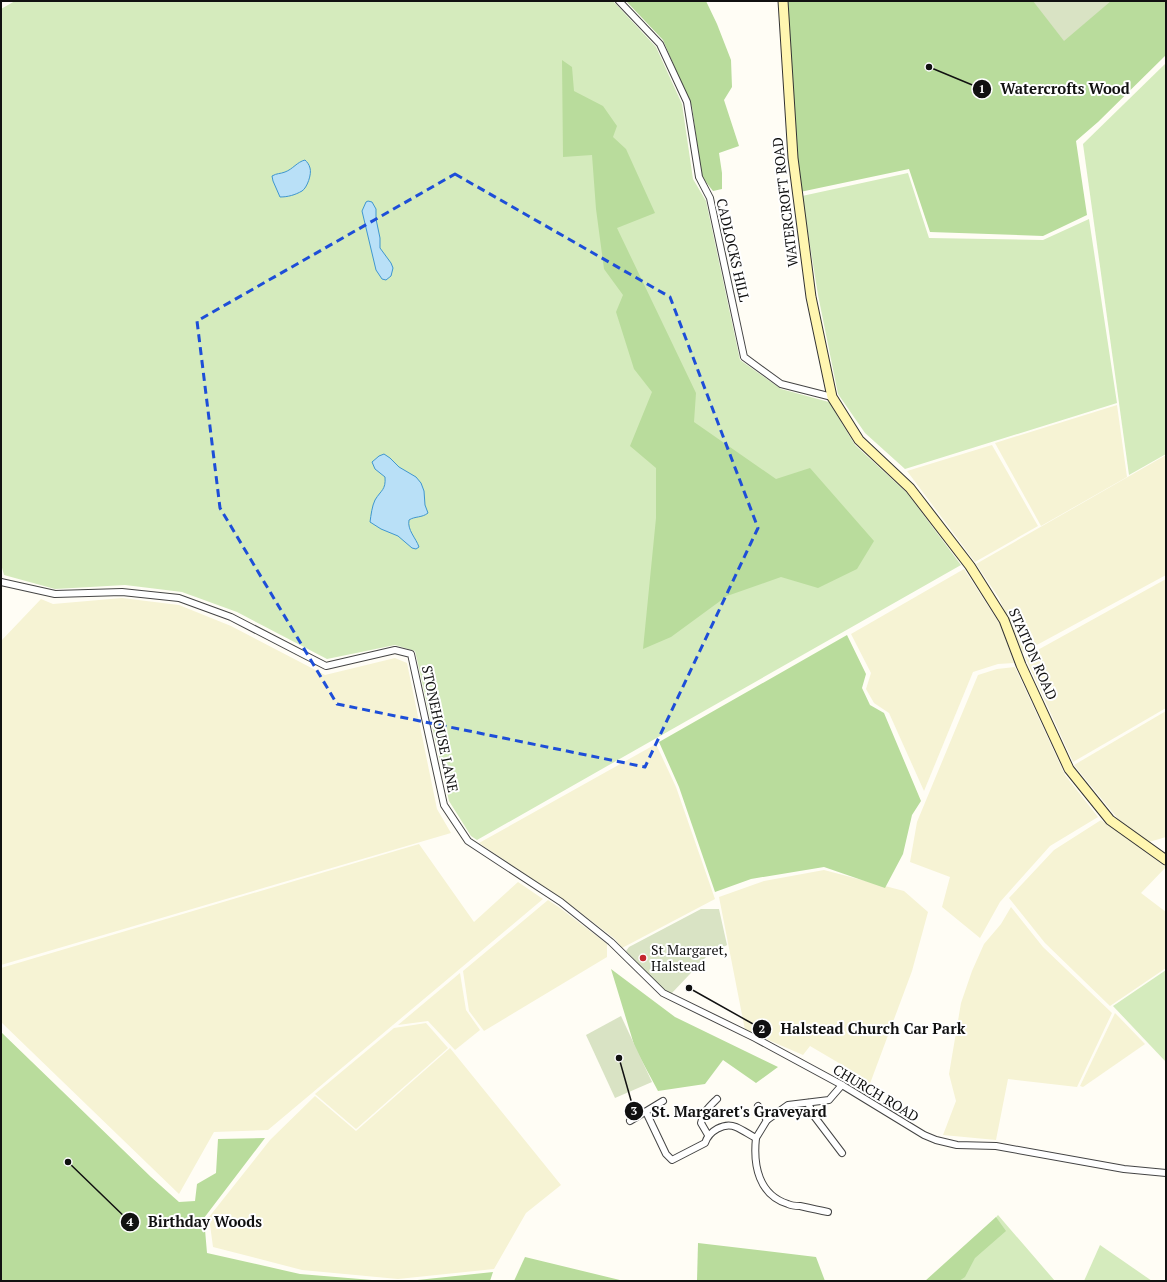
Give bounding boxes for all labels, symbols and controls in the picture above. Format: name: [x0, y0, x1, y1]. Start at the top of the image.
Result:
callout: Watercrofts Wood: [972, 76, 1138, 103]
text: Watercrofts Wood: [1000, 78, 1130, 98]
text: 1: [979, 81, 985, 96]
street label: WATERCROFT ROAD: [767, 136, 802, 268]
street label: CADLOCKS HILL: [712, 196, 755, 304]
street label: STATION ROAD: [1005, 605, 1062, 703]
street label: STONEHOUSE LANE: [418, 664, 463, 794]
place label: St Margaret, Halstead: [651, 940, 728, 975]
marker: St Margaret, Halstead: [638, 953, 648, 963]
callout: Halstead Church Car Park: [752, 1015, 973, 1042]
text: Halstead Church Car Park: [781, 1018, 966, 1038]
text: 2: [759, 1021, 766, 1036]
street label: CHURCH ROAD: [830, 1059, 923, 1126]
callout: St. Margaret's Graveyard: [624, 1098, 835, 1125]
text: St. Margaret's Graveyard: [651, 1101, 827, 1121]
text: 3: [631, 1103, 638, 1118]
callout: Birthday Woods: [120, 1208, 270, 1235]
text: Birthday Woods: [148, 1211, 262, 1231]
text: 4: [127, 1214, 134, 1229]

